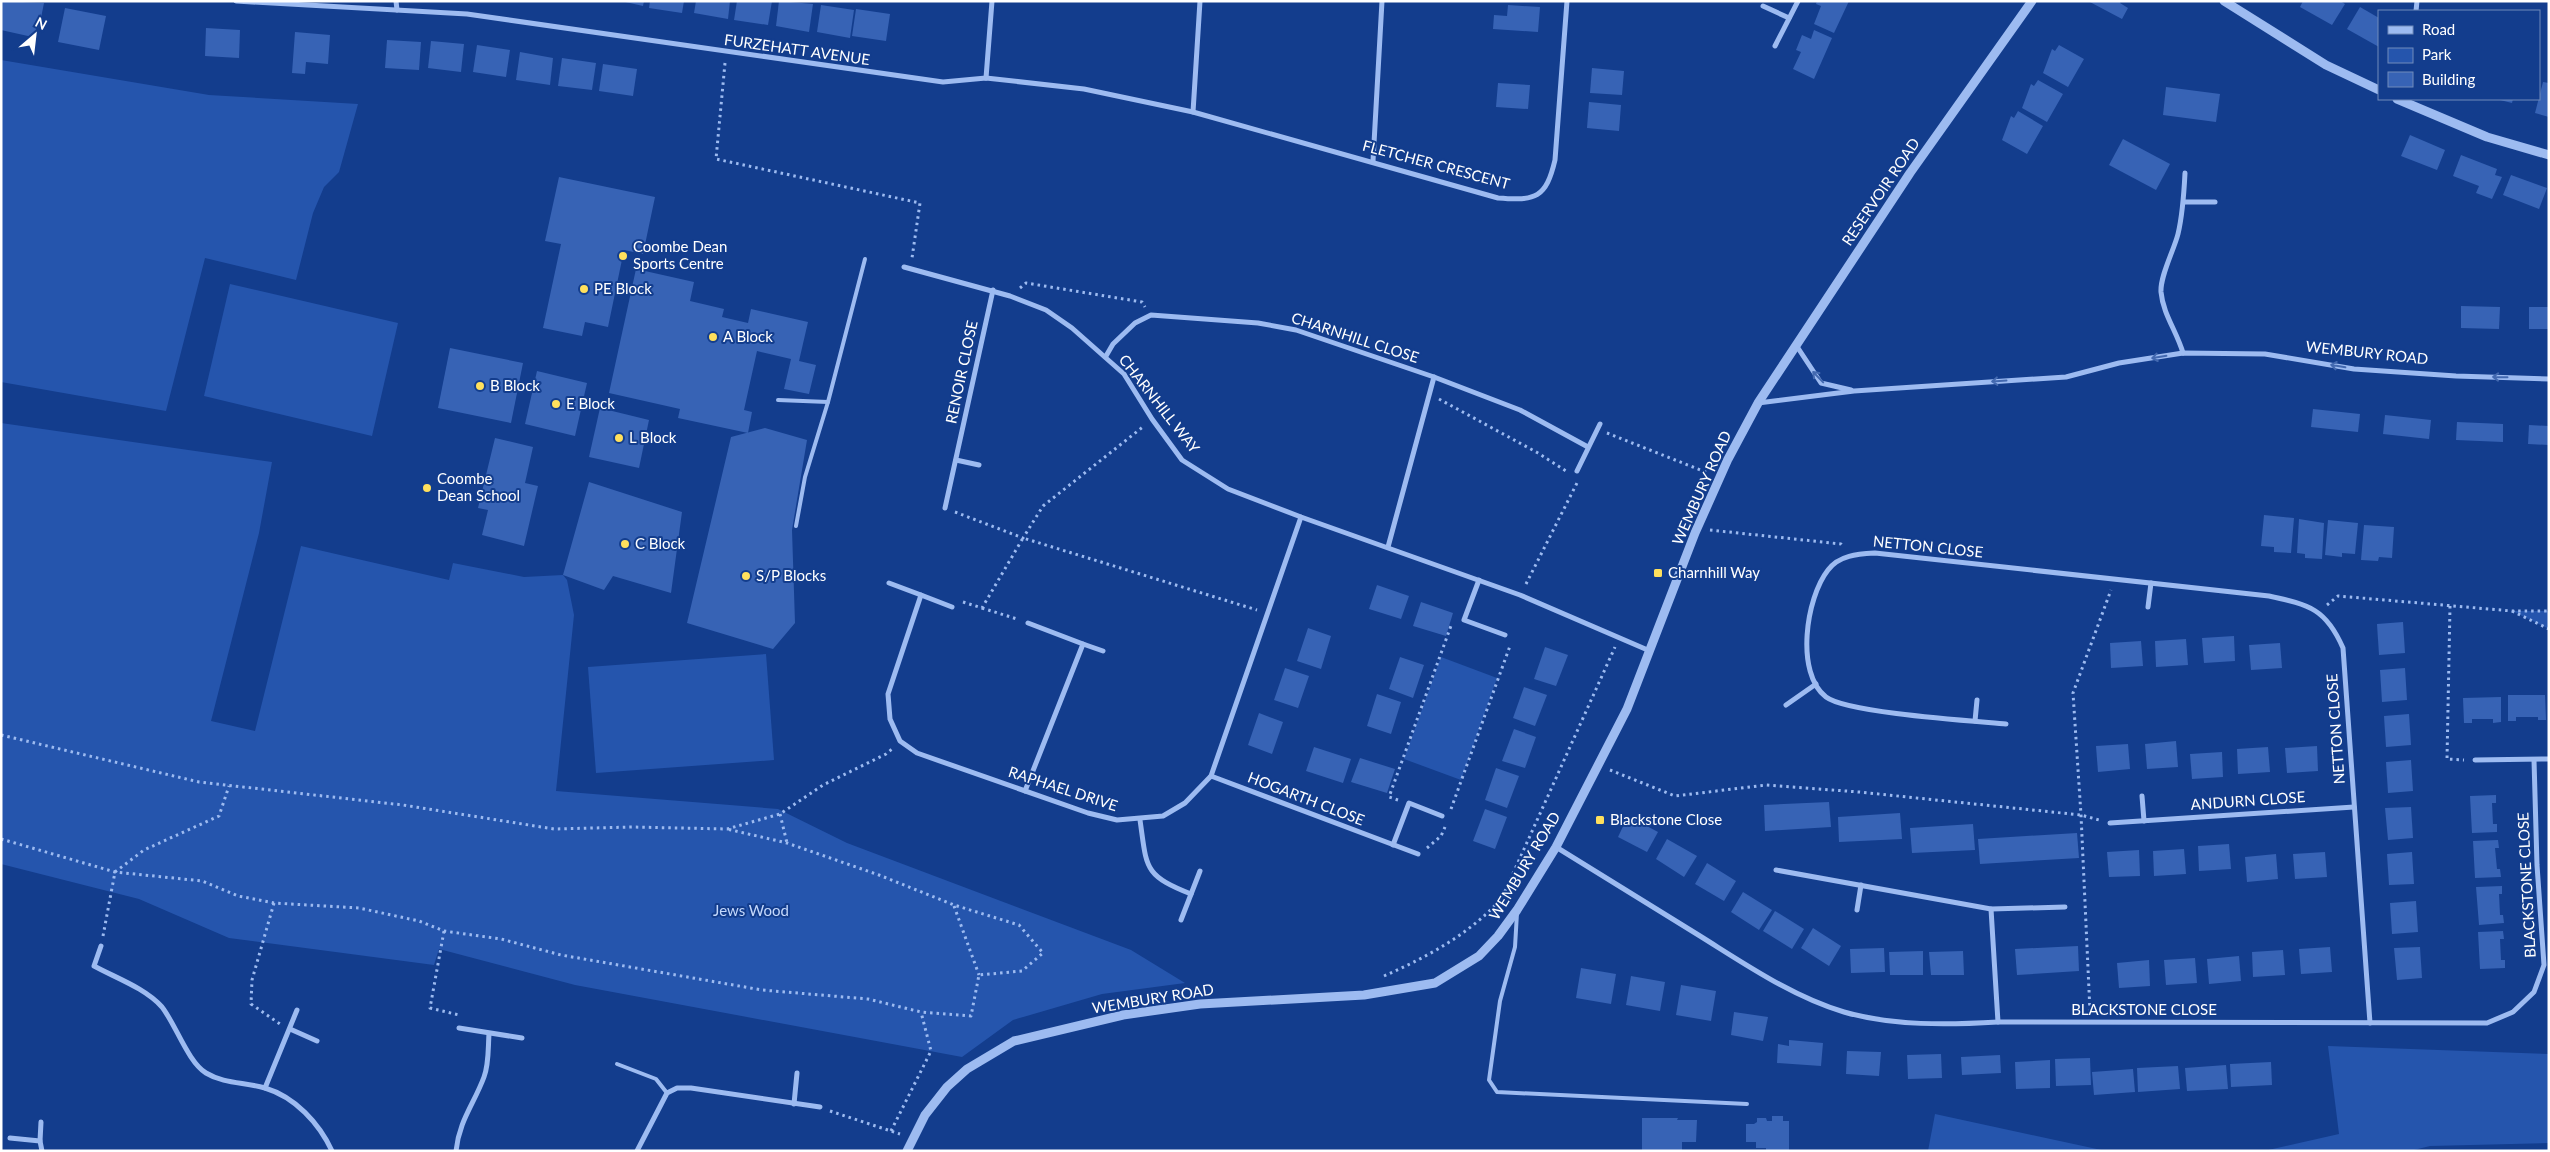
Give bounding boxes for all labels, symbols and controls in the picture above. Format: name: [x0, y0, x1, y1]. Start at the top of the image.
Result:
north arrow: [10, 10, 60, 60]
legend: [2378, 10, 2540, 100]
text: N: [33, 13, 50, 33]
text: Road: [2422, 20, 2455, 38]
street label: FURZEHATT AVENUE: [723, 30, 871, 68]
text: Park: [2422, 45, 2452, 63]
text: Building: [2422, 70, 2475, 88]
street label: RESERVOIR ROAD: [1838, 134, 1923, 249]
street label: FLETCHER CRESCENT: [1361, 136, 1512, 192]
place label: Coombe Dean Sports Centre: [633, 237, 727, 272]
marker: Coombe Dean Sports Centre: [617, 250, 629, 262]
place label: PE Block: [594, 279, 652, 297]
marker: PE Block: [578, 283, 590, 295]
street label: CHARNHILL CLOSE: [1289, 308, 1421, 366]
street label: RENOIR CLOSE: [941, 319, 981, 425]
place label: A Block: [723, 327, 773, 345]
marker: A Block: [707, 331, 719, 343]
street label: WEMBURY ROAD: [2305, 337, 2429, 367]
street label: CHARNHILL WAY: [1116, 351, 1204, 457]
one-way arrow: [2152, 352, 2168, 362]
one-way arrow: [2330, 360, 2346, 370]
one-way arrow: [1812, 371, 1824, 384]
one-way arrow: [2492, 373, 2508, 382]
place label: B Block: [490, 376, 540, 394]
one-way arrow: [1991, 377, 2007, 386]
marker: B Block: [474, 380, 486, 392]
place label: E Block: [566, 394, 615, 412]
marker: E Block: [550, 398, 562, 410]
place label: L Block: [629, 428, 677, 446]
street label: WEMBURY ROAD: [1668, 428, 1734, 547]
marker: L Block: [613, 432, 625, 444]
place label: Coombe Dean School: [437, 469, 520, 504]
marker: Coombe Dean School: [421, 482, 433, 494]
street label: NETTON CLOSE: [1872, 531, 1984, 561]
place label: C Block: [635, 534, 686, 552]
marker: C Block: [619, 538, 631, 550]
place label: Charnhill Way: [1668, 563, 1760, 581]
place label: S/P Blocks: [756, 566, 826, 584]
marker: Charnhill Way: [1652, 567, 1664, 579]
marker: S/P Blocks: [740, 570, 752, 582]
street label: NETTON CLOSE: [2322, 673, 2348, 785]
street label: RAPHAEL DRIVE: [1006, 762, 1120, 814]
street label: HOGARTH CLOSE: [1245, 767, 1367, 829]
street label: ANDURN CLOSE: [2190, 787, 2306, 813]
street label: WEMBURY ROAD: [1485, 808, 1564, 923]
place label: Blackstone Close: [1610, 810, 1722, 828]
street label: BLACKSTONE CLOSE: [2513, 812, 2539, 958]
marker: Blackstone Close: [1594, 814, 1606, 826]
park label: Jews Wood: [713, 901, 789, 919]
street label: WEMBURY ROAD: [1091, 979, 1215, 1017]
street label: BLACKSTONE CLOSE: [2071, 1000, 2217, 1018]

